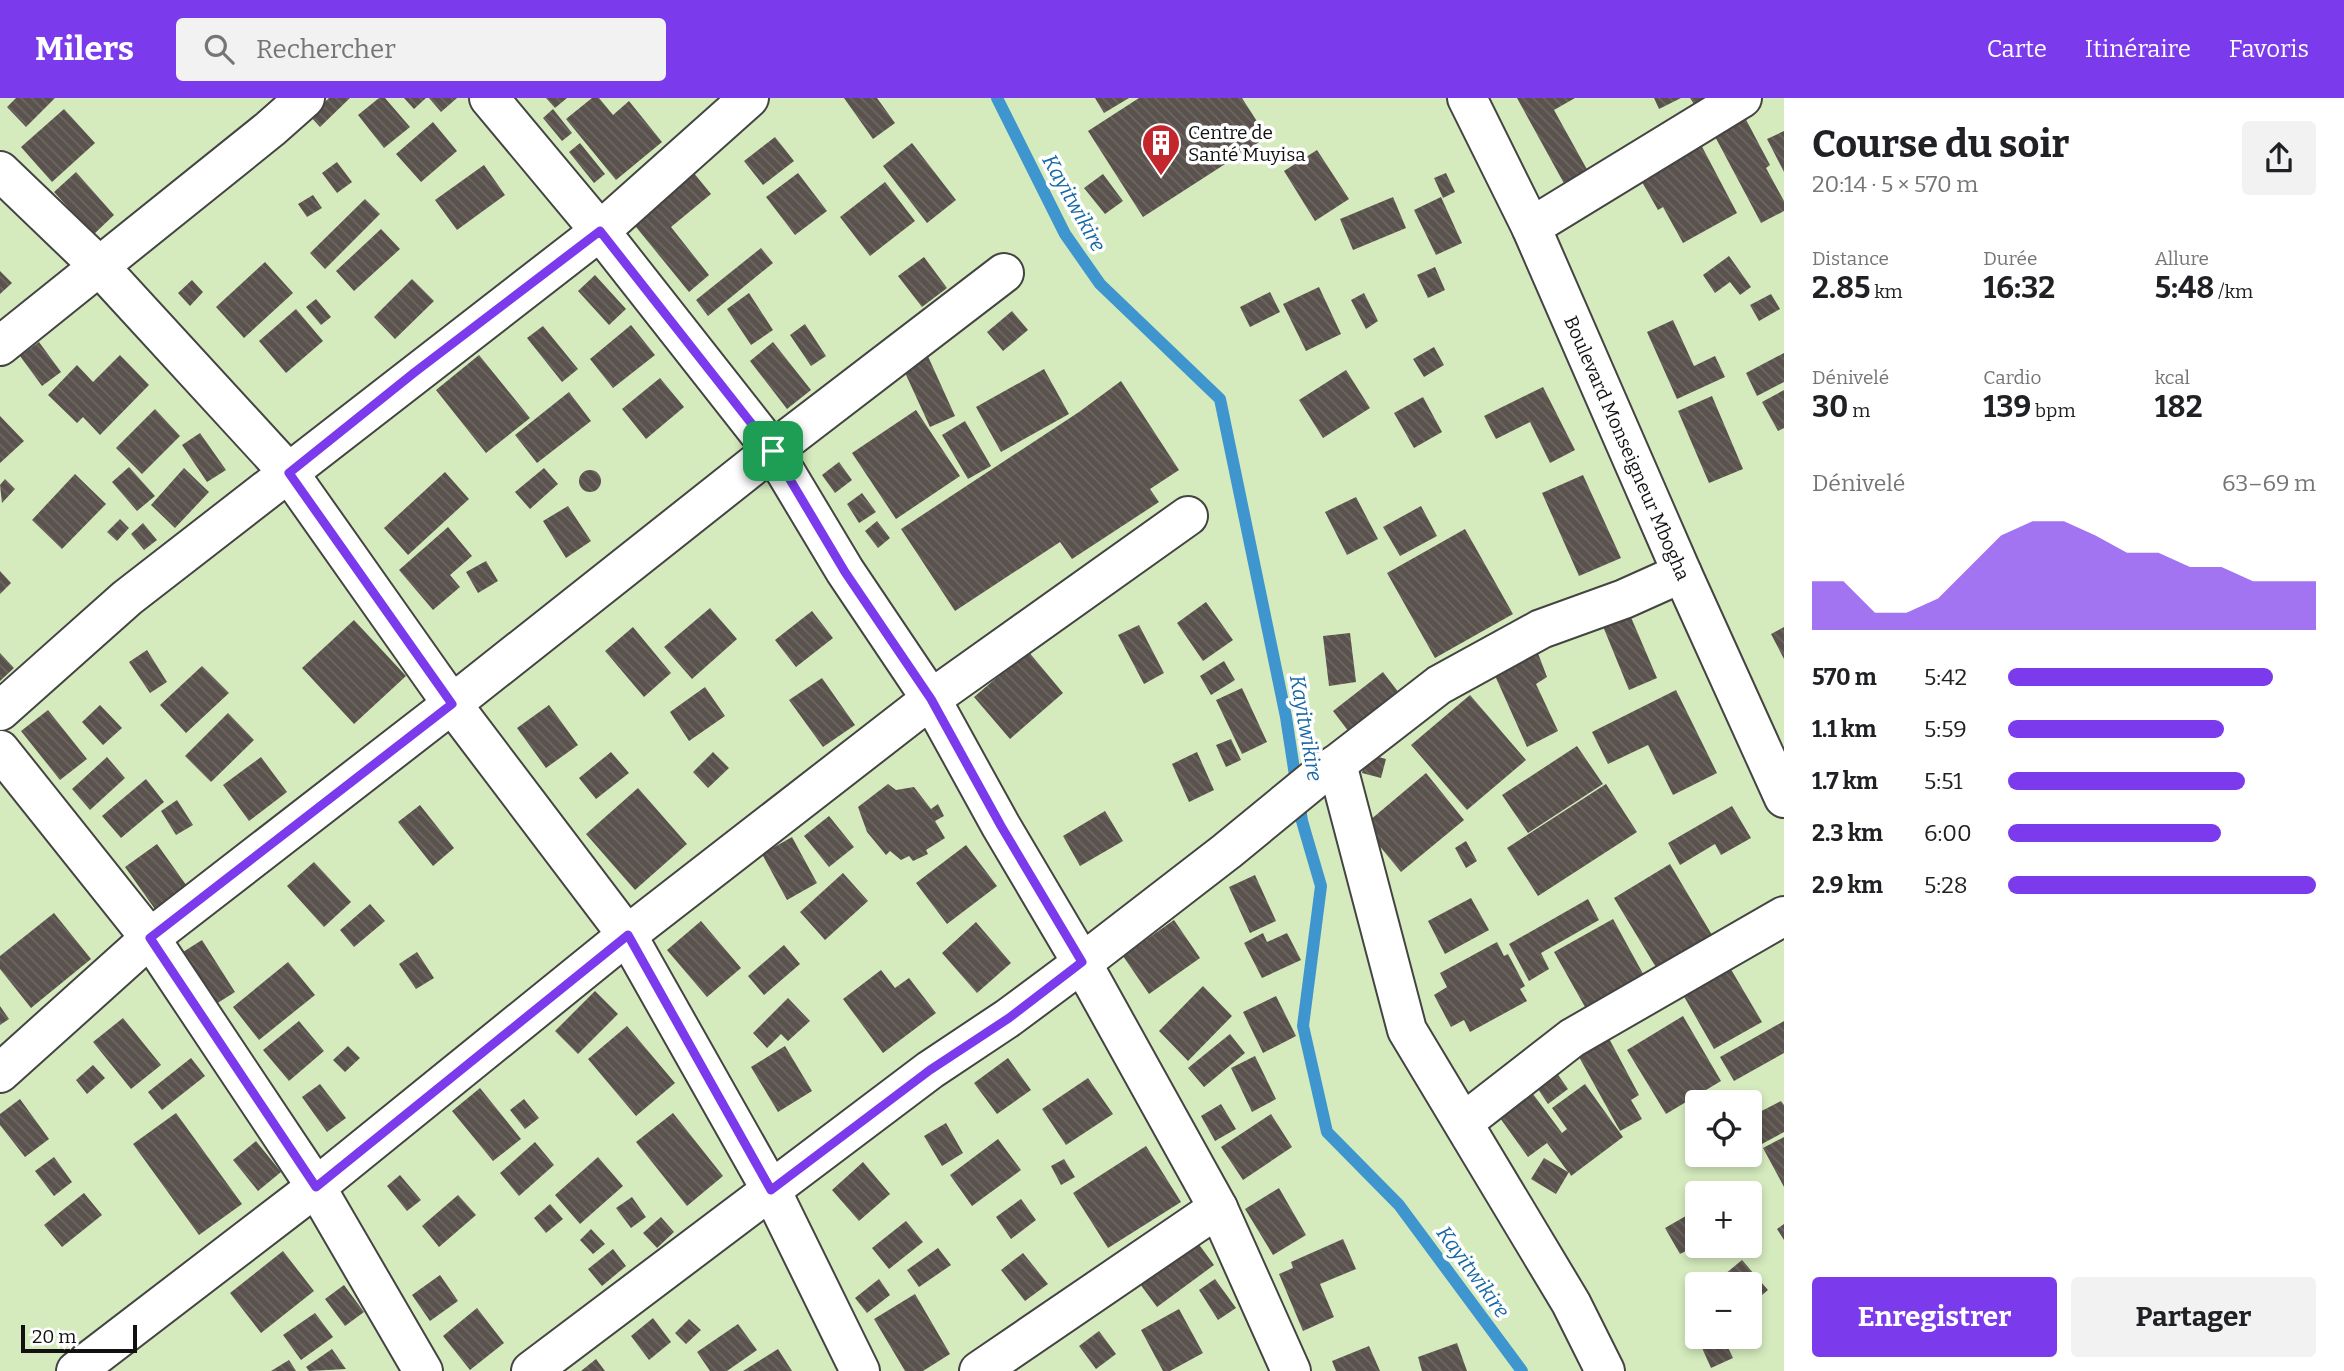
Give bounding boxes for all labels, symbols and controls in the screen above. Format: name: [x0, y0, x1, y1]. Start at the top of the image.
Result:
search box: [176, 18, 666, 81]
text: Milers: [35, 29, 134, 69]
icon: search: [200, 30, 238, 68]
text: Rechercher: [256, 34, 396, 65]
text: Carte: [1987, 35, 2047, 63]
text: Itinéraire: [2085, 35, 2191, 63]
text: Favoris: [2229, 35, 2309, 63]
place label: Centre de Santé Muyisa: [1188, 121, 1306, 166]
text: Course du soir: [1812, 121, 2069, 167]
button: share: [2242, 121, 2316, 195]
building icon: Centre de Santé Muyisa: [1140, 122, 1182, 177]
water label: Kayitwikire: [1037, 150, 1112, 257]
text: 20:14 · 5 × 570 m: [1812, 170, 1978, 198]
text: Distance: [1812, 247, 1889, 270]
text: Durée: [1983, 247, 2037, 270]
text: Allure: [2155, 247, 2209, 270]
text: 2.85: [1812, 270, 1870, 306]
text: 16:32: [1983, 270, 2055, 306]
text: 5:48: [2155, 270, 2214, 306]
text: km: [1870, 280, 1903, 303]
text: /km: [2214, 280, 2253, 303]
street label: Boulevard Monseigneur Mbogha: [1559, 312, 1695, 585]
text: Dénivelé: [1812, 366, 1889, 389]
text: Cardio: [1983, 366, 2041, 389]
text: kcal: [2155, 366, 2190, 389]
text: 30: [1812, 389, 1848, 425]
text: 139: [1983, 389, 2031, 425]
text: 182: [2155, 389, 2203, 425]
text: m: [1848, 399, 1870, 422]
text: bpm: [2031, 399, 2076, 422]
pin: [743, 421, 803, 481]
icon: arrive: [754, 432, 792, 470]
text: Dénivelé: [1812, 469, 1905, 497]
text: 63–69 m: [2222, 469, 2316, 497]
text: 570 m: [1812, 663, 1877, 691]
text: 5:42: [1924, 663, 1967, 691]
water label: Kayitwikire: [1284, 673, 1328, 784]
text: 1.1 km: [1812, 715, 1876, 743]
text: 5:59: [1924, 715, 1967, 743]
text: 1.7 km: [1812, 767, 1878, 795]
text: 5:51: [1924, 767, 1963, 795]
text: 2.3 km: [1812, 819, 1883, 847]
text: 6:00: [1924, 819, 1972, 847]
text: 2.9 km: [1812, 871, 1883, 899]
text: 5:28: [1924, 871, 1967, 899]
map controls: [1685, 1090, 1762, 1349]
button: locate: [1685, 1090, 1762, 1167]
button: +: [1685, 1181, 1762, 1258]
water label: Kayitwikire: [1431, 1221, 1515, 1323]
button: −: [1685, 1272, 1762, 1349]
button: Enregistrer: [1812, 1277, 2057, 1357]
button: Partager: [2071, 1277, 2316, 1357]
scale bar: [21, 1322, 136, 1354]
text: 20 m: [32, 1325, 76, 1348]

